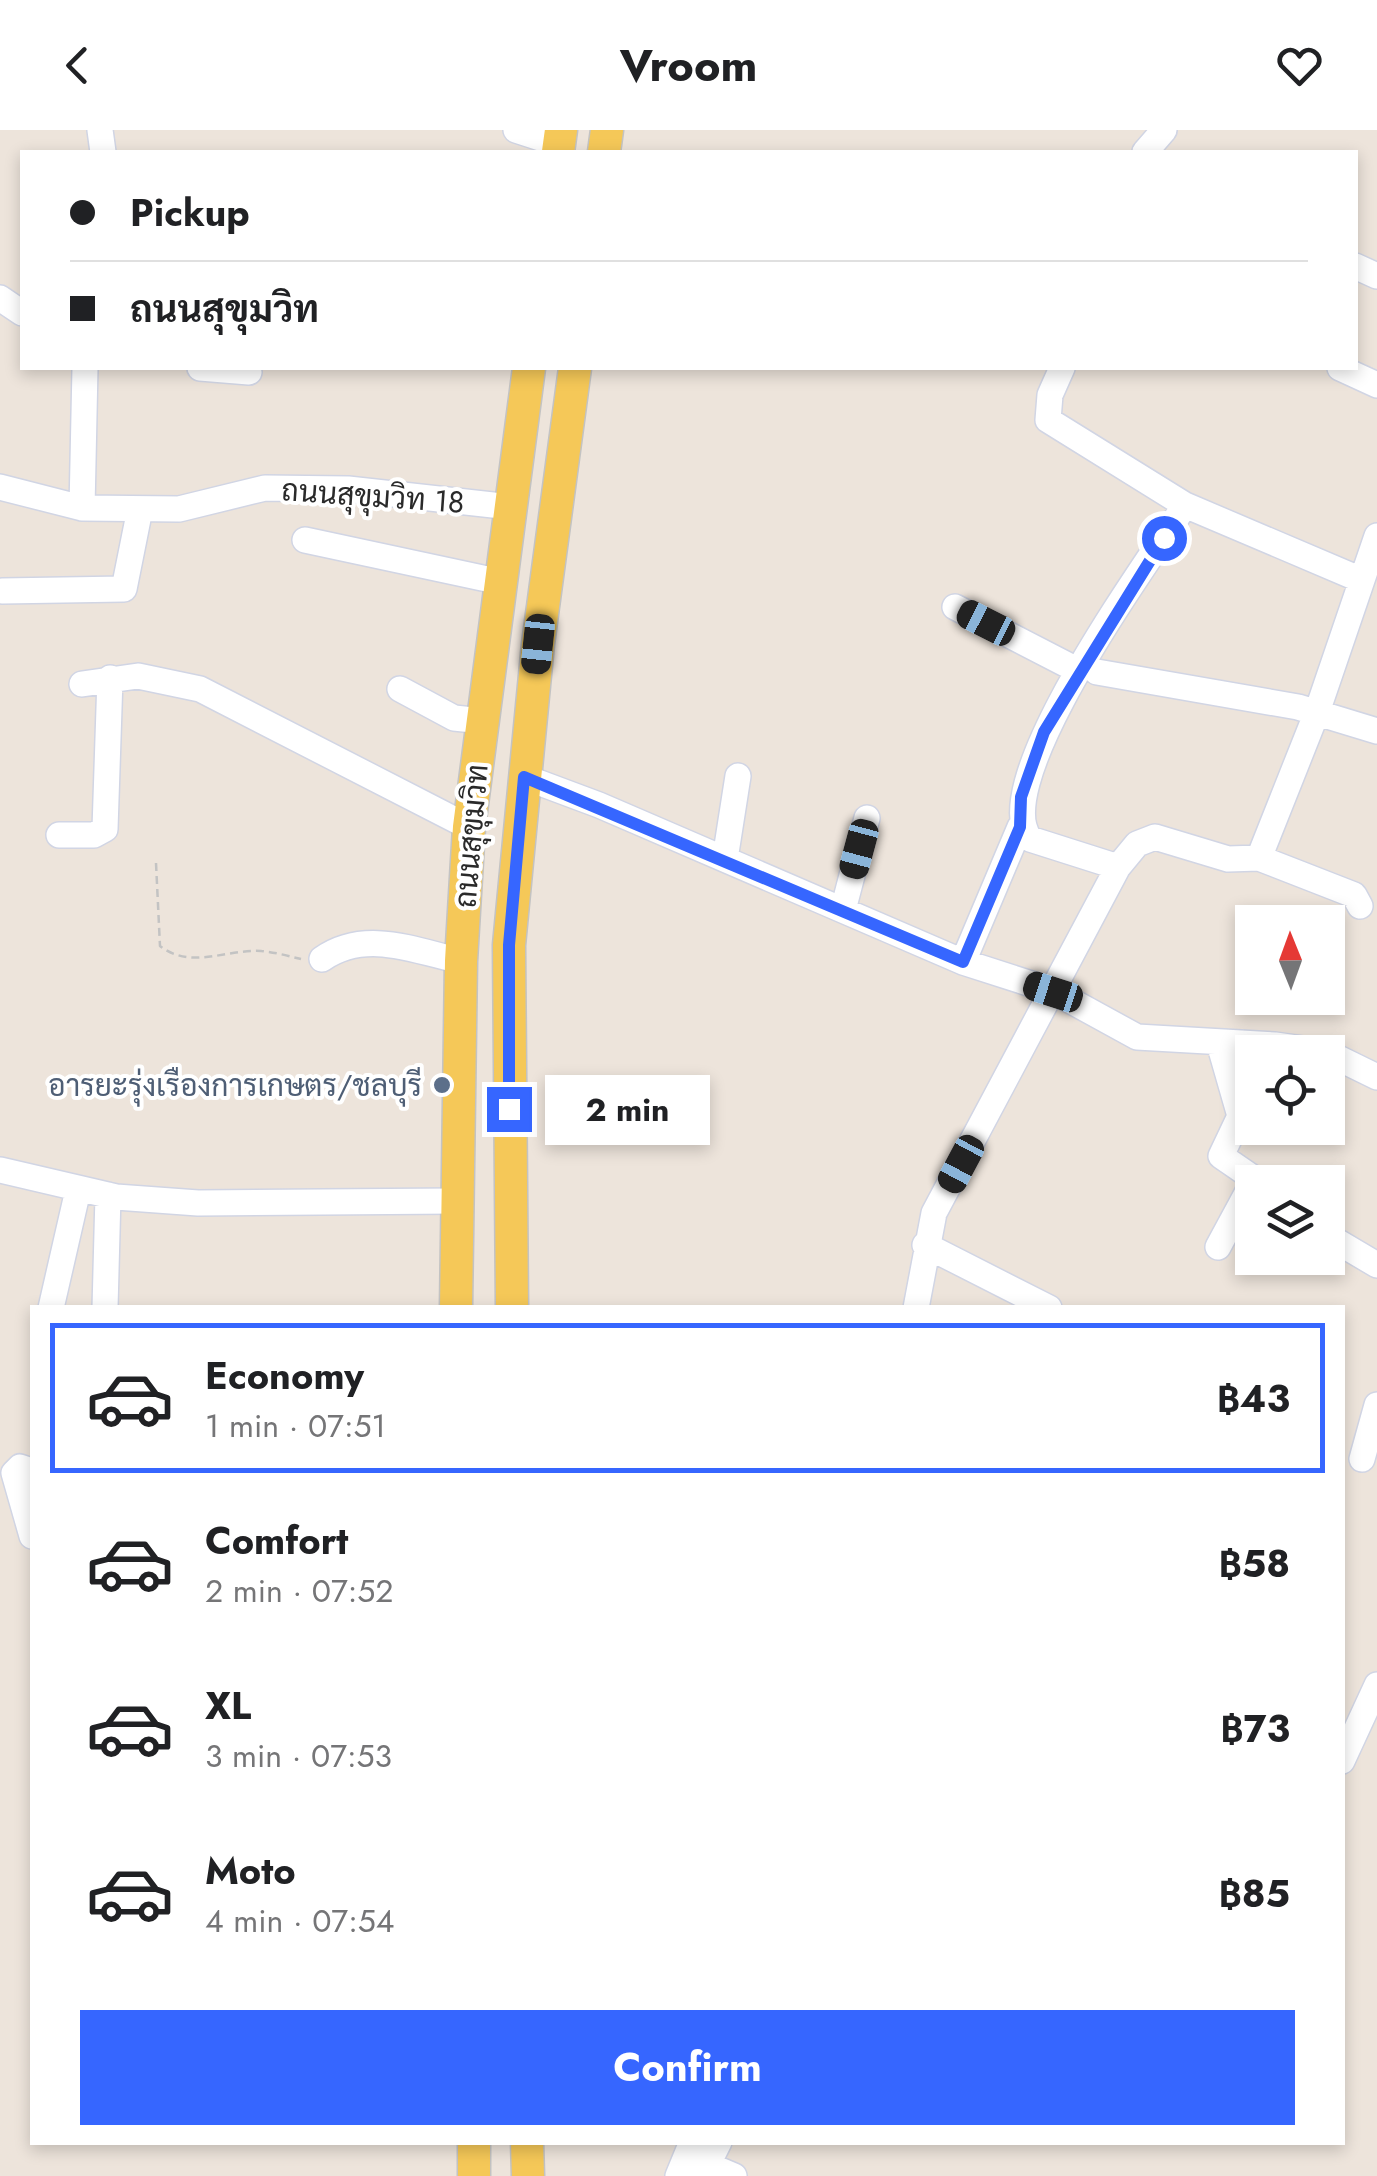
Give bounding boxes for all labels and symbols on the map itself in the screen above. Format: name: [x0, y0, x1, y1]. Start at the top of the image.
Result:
street label: ถนนสุขุมวิท 18: [280, 468, 466, 524]
route start: [1142, 516, 1187, 561]
car: [952, 596, 1020, 650]
car: [520, 613, 556, 675]
street label: ถนนสุขุมวิท: [443, 762, 499, 910]
car: [837, 816, 881, 882]
north arrow: [1235, 905, 1345, 1015]
car: [1020, 968, 1086, 1016]
place label: อารยะรุ่งเรืองการเกษตร/ชลบุรี: [48, 1064, 422, 1107]
marker: อารยะรุ่งเรืองการเกษตร/ชลบุรี: [431, 1074, 453, 1096]
callout: 2 min: [544, 1074, 709, 1144]
route end: [487, 1087, 532, 1132]
car: [934, 1130, 988, 1198]

